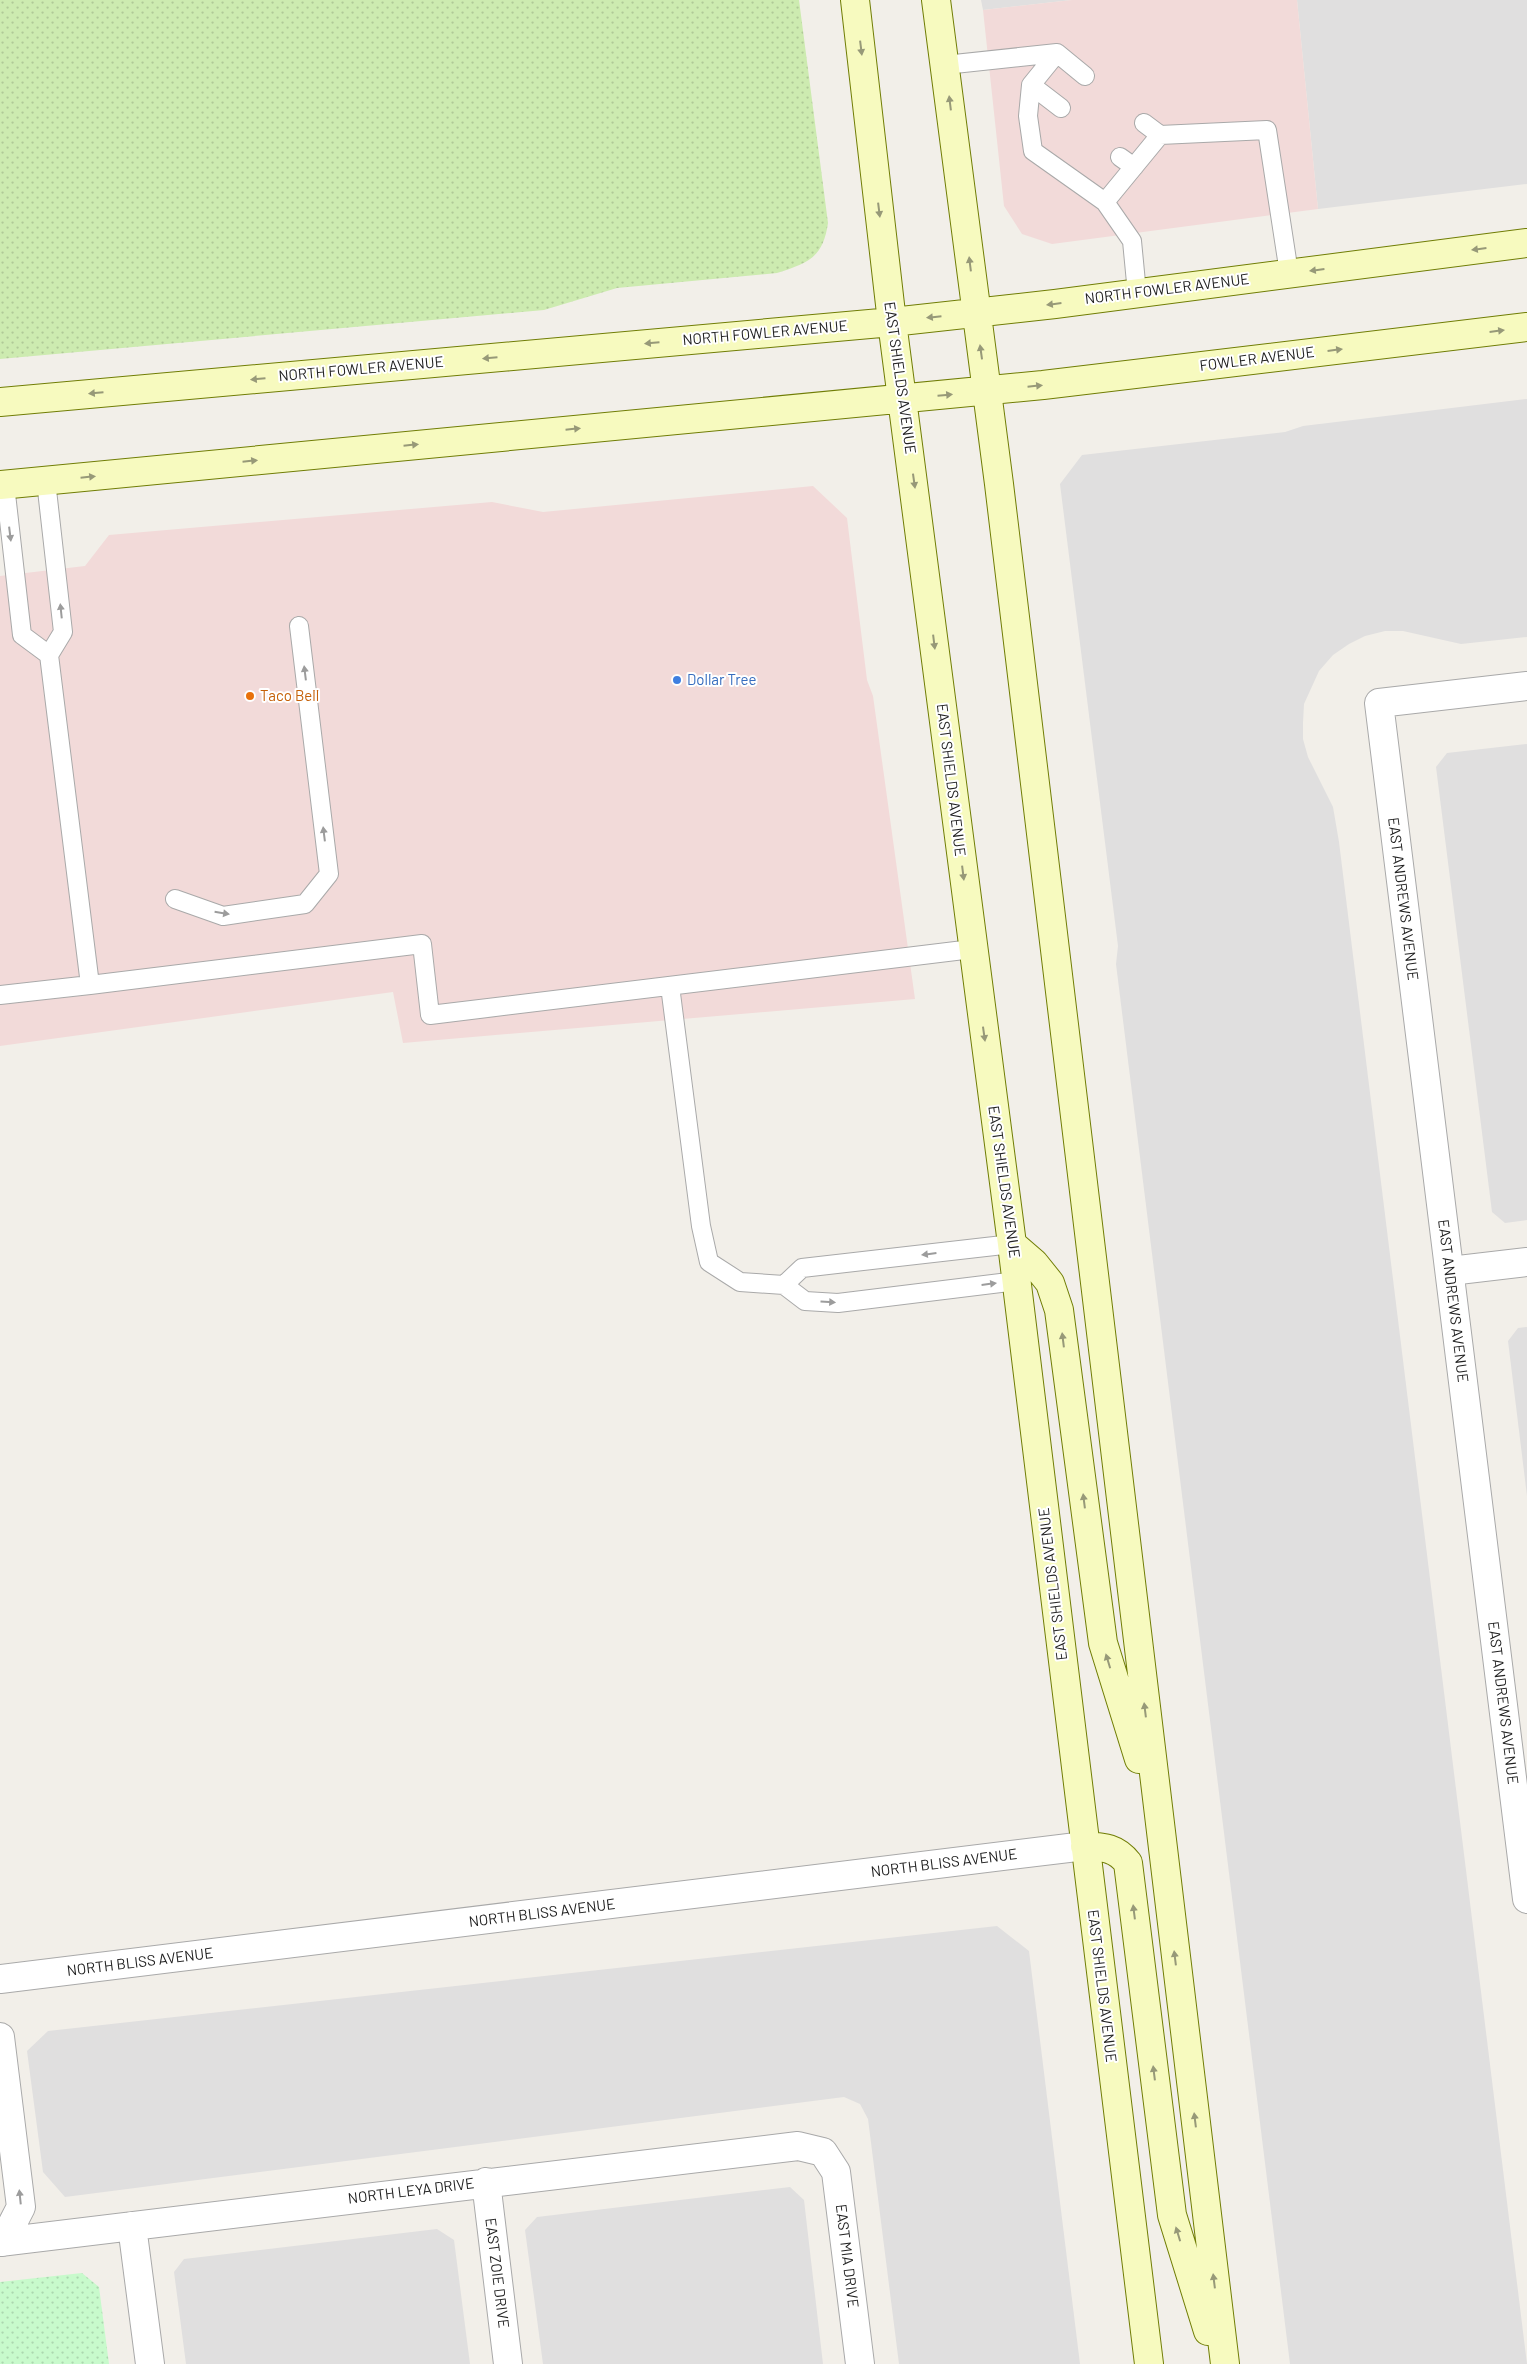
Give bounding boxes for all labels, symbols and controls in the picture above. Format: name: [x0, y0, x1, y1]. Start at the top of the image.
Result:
one-way arrow: [857, 41, 865, 57]
one-way arrow: [946, 95, 954, 111]
one-way arrow: [875, 202, 883, 218]
one-way arrow: [1470, 245, 1486, 253]
one-way arrow: [966, 256, 974, 272]
one-way arrow: [1309, 266, 1325, 274]
street label: NORTH FOWLER AVENUE: [1084, 269, 1250, 307]
street label: EAST SHIELDS AVENUE: [881, 300, 921, 455]
one-way arrow: [1045, 300, 1061, 308]
one-way arrow: [926, 313, 942, 321]
street label: NORTH FOWLER AVENUE: [682, 316, 848, 348]
one-way arrow: [1489, 327, 1505, 335]
one-way arrow: [643, 339, 659, 347]
street label: FOWLER AVENUE: [1198, 342, 1315, 374]
one-way arrow: [977, 343, 985, 359]
one-way arrow: [1328, 346, 1344, 354]
street label: NORTH FOWLER AVENUE: [278, 352, 444, 384]
one-way arrow: [482, 354, 498, 362]
one-way arrow: [250, 375, 266, 383]
one-way arrow: [1027, 382, 1043, 390]
one-way arrow: [88, 389, 104, 397]
one-way arrow: [937, 390, 953, 398]
one-way arrow: [566, 425, 582, 433]
one-way arrow: [404, 441, 420, 449]
one-way arrow: [242, 457, 258, 465]
one-way arrow: [80, 473, 96, 481]
one-way arrow: [910, 474, 918, 490]
one-way arrow: [6, 526, 14, 542]
one-way arrow: [57, 603, 65, 619]
one-way arrow: [930, 635, 938, 651]
one-way arrow: [301, 665, 309, 681]
place label: Dollar Tree: [687, 670, 757, 688]
marker: Dollar Tree: [671, 674, 683, 686]
place label: Taco Bell: [260, 686, 319, 704]
marker: Taco Bell: [244, 690, 256, 702]
street label: EAST SHIELDS AVENUE: [934, 702, 970, 857]
street label: EAST ANDREWS AVENUE: [1385, 816, 1423, 981]
one-way arrow: [320, 826, 328, 842]
one-way arrow: [959, 866, 967, 882]
one-way arrow: [214, 910, 230, 918]
one-way arrow: [980, 1027, 988, 1043]
street label: EAST SHIELDS AVENUE: [985, 1104, 1025, 1259]
street label: EAST ANDREWS AVENUE: [1435, 1218, 1473, 1383]
one-way arrow: [921, 1250, 937, 1258]
one-way arrow: [981, 1280, 997, 1288]
one-way arrow: [820, 1299, 836, 1307]
one-way arrow: [1059, 1331, 1067, 1347]
one-way arrow: [1080, 1492, 1088, 1508]
street label: EAST SHIELDS AVENUE: [1034, 1507, 1070, 1662]
street label: EAST ANDREWS AVENUE: [1485, 1620, 1523, 1785]
one-way arrow: [1104, 1654, 1112, 1669]
one-way arrow: [1141, 1702, 1149, 1718]
street label: NORTH BLISS AVENUE: [870, 1844, 1018, 1880]
street label: NORTH BLISS AVENUE: [468, 1894, 616, 1930]
one-way arrow: [1130, 1904, 1138, 1920]
street label: EAST SHIELDS AVENUE: [1085, 1908, 1121, 2063]
street label: NORTH BLISS AVENUE: [66, 1943, 214, 1979]
one-way arrow: [1171, 1950, 1179, 1966]
one-way arrow: [1150, 2065, 1158, 2081]
one-way arrow: [1191, 2111, 1199, 2127]
street label: NORTH LEYA DRIVE: [347, 2173, 475, 2207]
one-way arrow: [16, 2189, 24, 2205]
street label: EAST MIA DRIVE: [833, 2203, 863, 2309]
street label: EAST ZOIE DRIVE: [482, 2217, 514, 2329]
one-way arrow: [1174, 2226, 1181, 2241]
one-way arrow: [1210, 2273, 1218, 2289]

